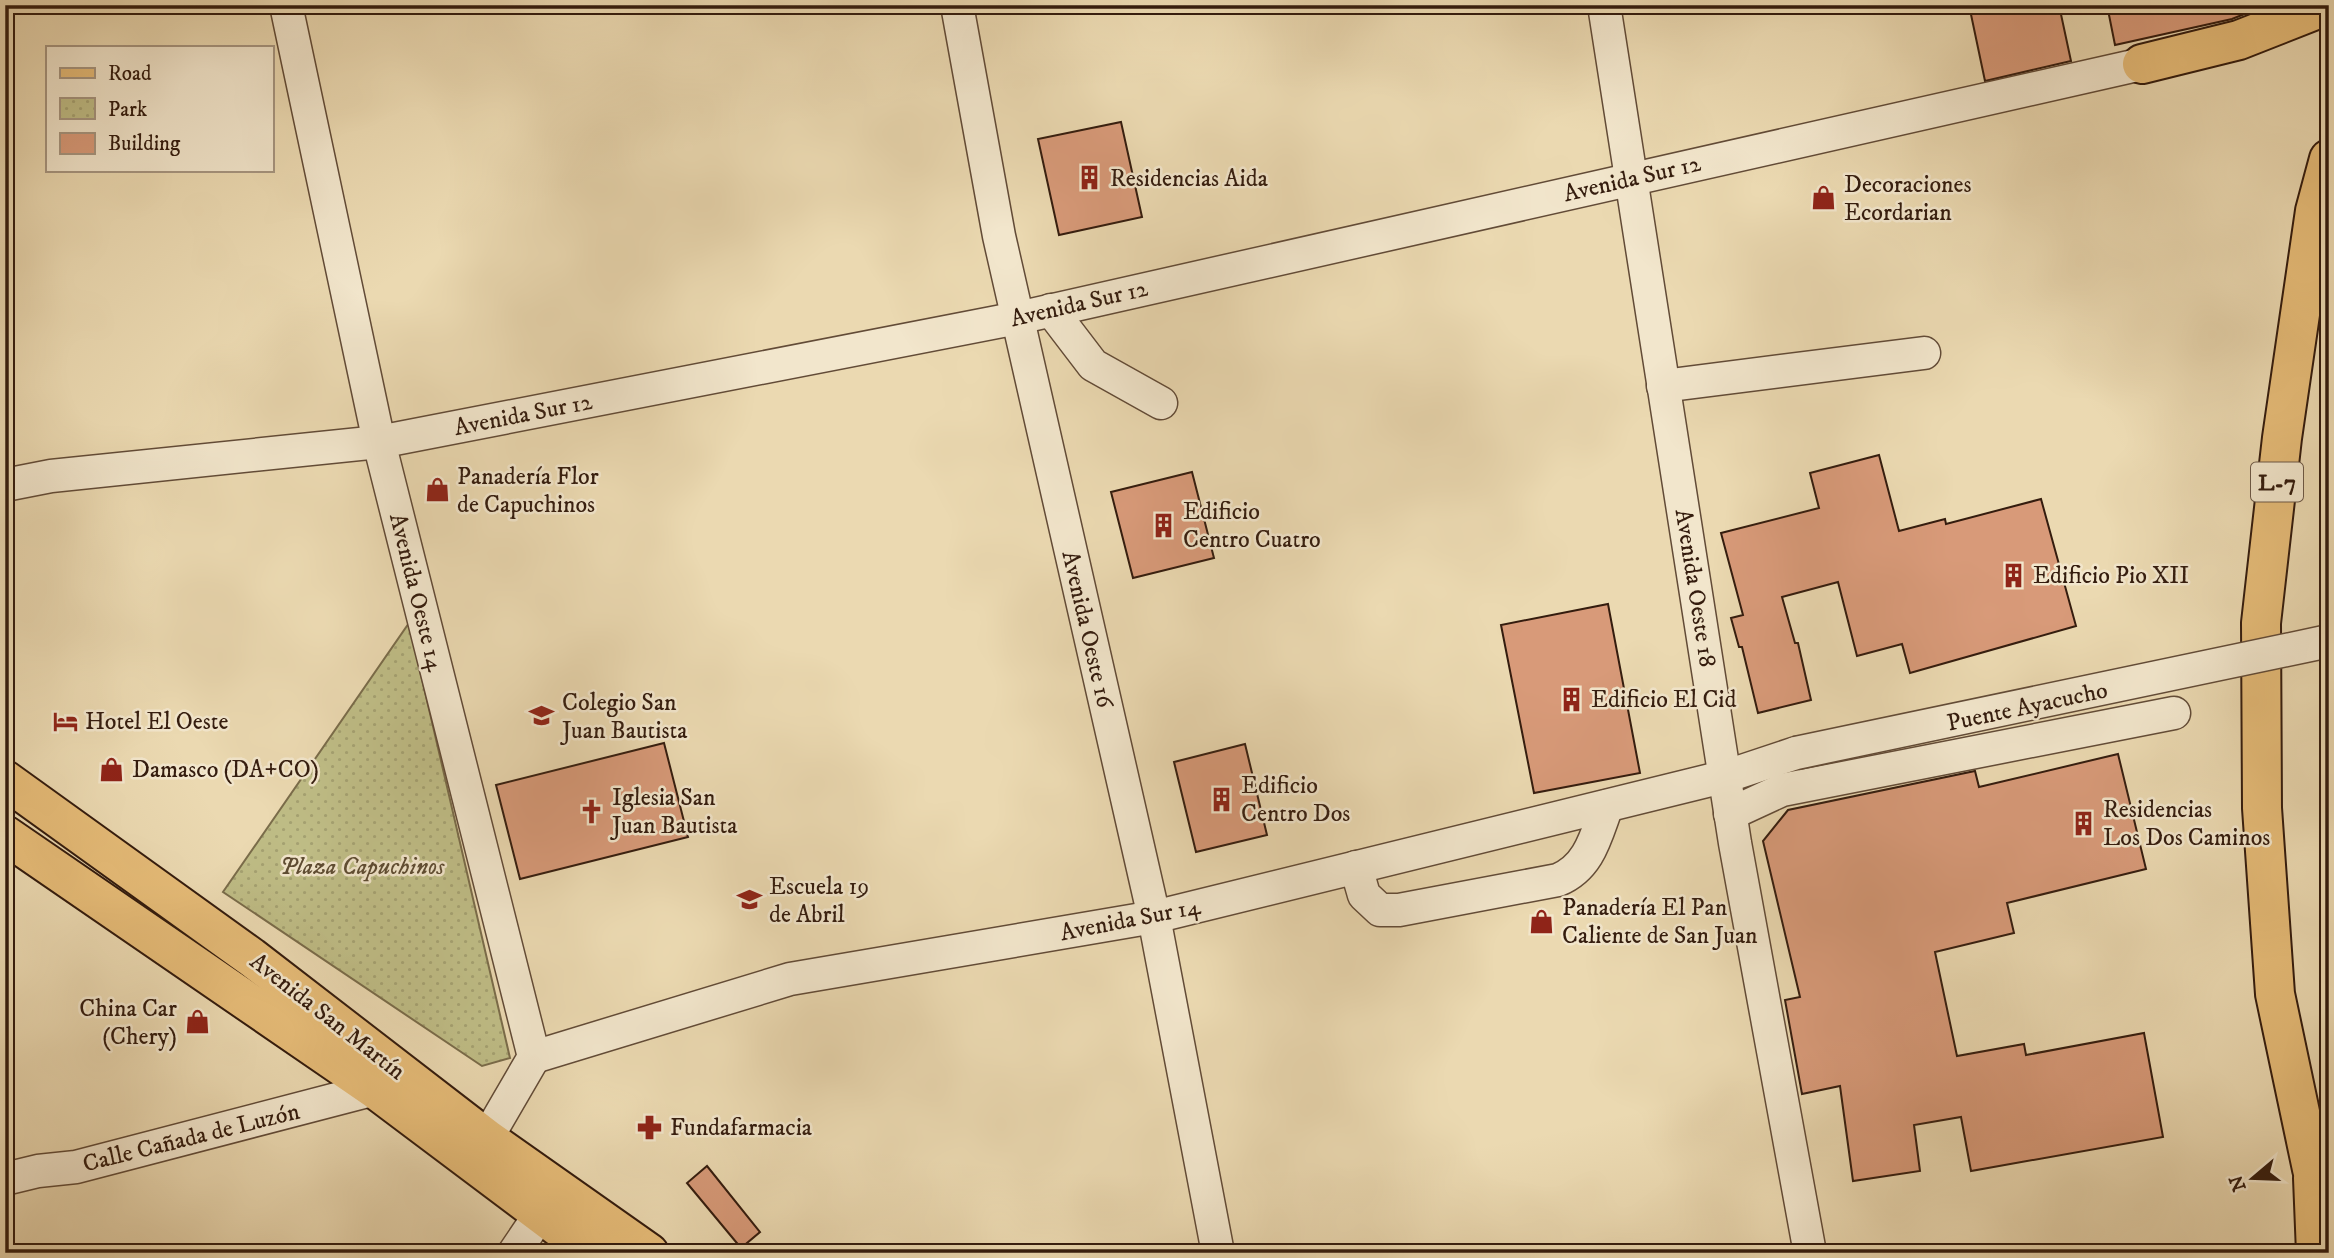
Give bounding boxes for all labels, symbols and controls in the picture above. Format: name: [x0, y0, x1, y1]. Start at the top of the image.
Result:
legend: [46, 46, 273, 172]
text: Road: [108, 61, 152, 87]
text: Park: [108, 97, 148, 123]
text: Building: [108, 131, 181, 157]
street label: Avenida Sur 12: [1561, 149, 1704, 209]
building icon: Residencias Aida: [1076, 164, 1104, 192]
place label: Residencias Aida: [1110, 164, 1269, 194]
place label: Decoraciones Ecordarian: [1844, 170, 1971, 228]
shop icon: Decoraciones Ecordarian: [1810, 184, 1838, 212]
street label: Avenida Sur 12: [1008, 274, 1151, 334]
street label: Avenida Sur 12: [452, 387, 595, 443]
place label: Panadería Flor de Capuchinos: [457, 462, 599, 520]
road number: L-7: [2251, 462, 2303, 502]
shop icon: Panadería Flor de Capuchinos: [423, 476, 451, 504]
place label: Edificio Centro Cuatro: [1183, 497, 1321, 555]
street label: Avenida Oeste 18: [1668, 507, 1722, 669]
street label: Avenida Oeste 14: [382, 510, 450, 675]
building icon: Edificio Centro Cuatro: [1149, 511, 1177, 539]
street label: Avenida Oeste 16: [1054, 548, 1120, 712]
building icon: Edificio Pio XII: [1999, 561, 2027, 589]
place label: Edificio Pio XII: [2033, 561, 2189, 591]
street label: Puente Ayacucho: [1944, 675, 2110, 739]
building icon: Edificio El Cid: [1557, 685, 1585, 713]
place label: Edificio El Cid: [1591, 685, 1736, 715]
place label: Colegio San Juan Bautista: [560, 688, 688, 746]
school or university icon: Colegio San Juan Bautista: [528, 702, 556, 730]
hotel icon: Hotel El Oeste: [51, 707, 79, 735]
place label: Hotel El Oeste: [85, 707, 228, 737]
shop icon: Damasco (DA+CO): [98, 755, 126, 783]
place label: Damasco (DA+CO): [132, 755, 319, 785]
place label: Edificio Centro Dos: [1241, 771, 1350, 829]
place label: Iglesia San Juan Bautista: [610, 783, 738, 841]
building icon: Edificio Centro Dos: [1207, 785, 1235, 813]
place label: Residencias Los Dos Caminos: [2103, 795, 2270, 853]
church icon: Iglesia San Juan Bautista: [578, 797, 606, 825]
building icon: Residencias Los Dos Caminos: [2069, 809, 2097, 837]
park label: Plaza Capuchinos: [280, 852, 445, 882]
place label: Escuela 19 de Abril: [769, 872, 869, 930]
school or university icon: Escuela 19 de Abril: [735, 886, 763, 914]
street label: Avenida Sur 14: [1058, 891, 1204, 948]
place label: Panadería El Pan Caliente de San Juan: [1562, 893, 1758, 951]
shop icon: Panadería El Pan Caliente de San Juan: [1528, 907, 1556, 935]
street label: Avenida San Martín: [244, 947, 412, 1087]
place label: China Car (Chery): [79, 994, 177, 1052]
shop icon: China Car (Chery): [183, 1008, 211, 1036]
street label: Calle Cañada de Luzón: [80, 1096, 303, 1179]
pharmacy icon: Fundafarmacia: [636, 1113, 664, 1141]
place label: Fundafarmacia: [670, 1113, 813, 1143]
north arrow: [2218, 1142, 2288, 1212]
text: N: [2225, 1172, 2252, 1194]

